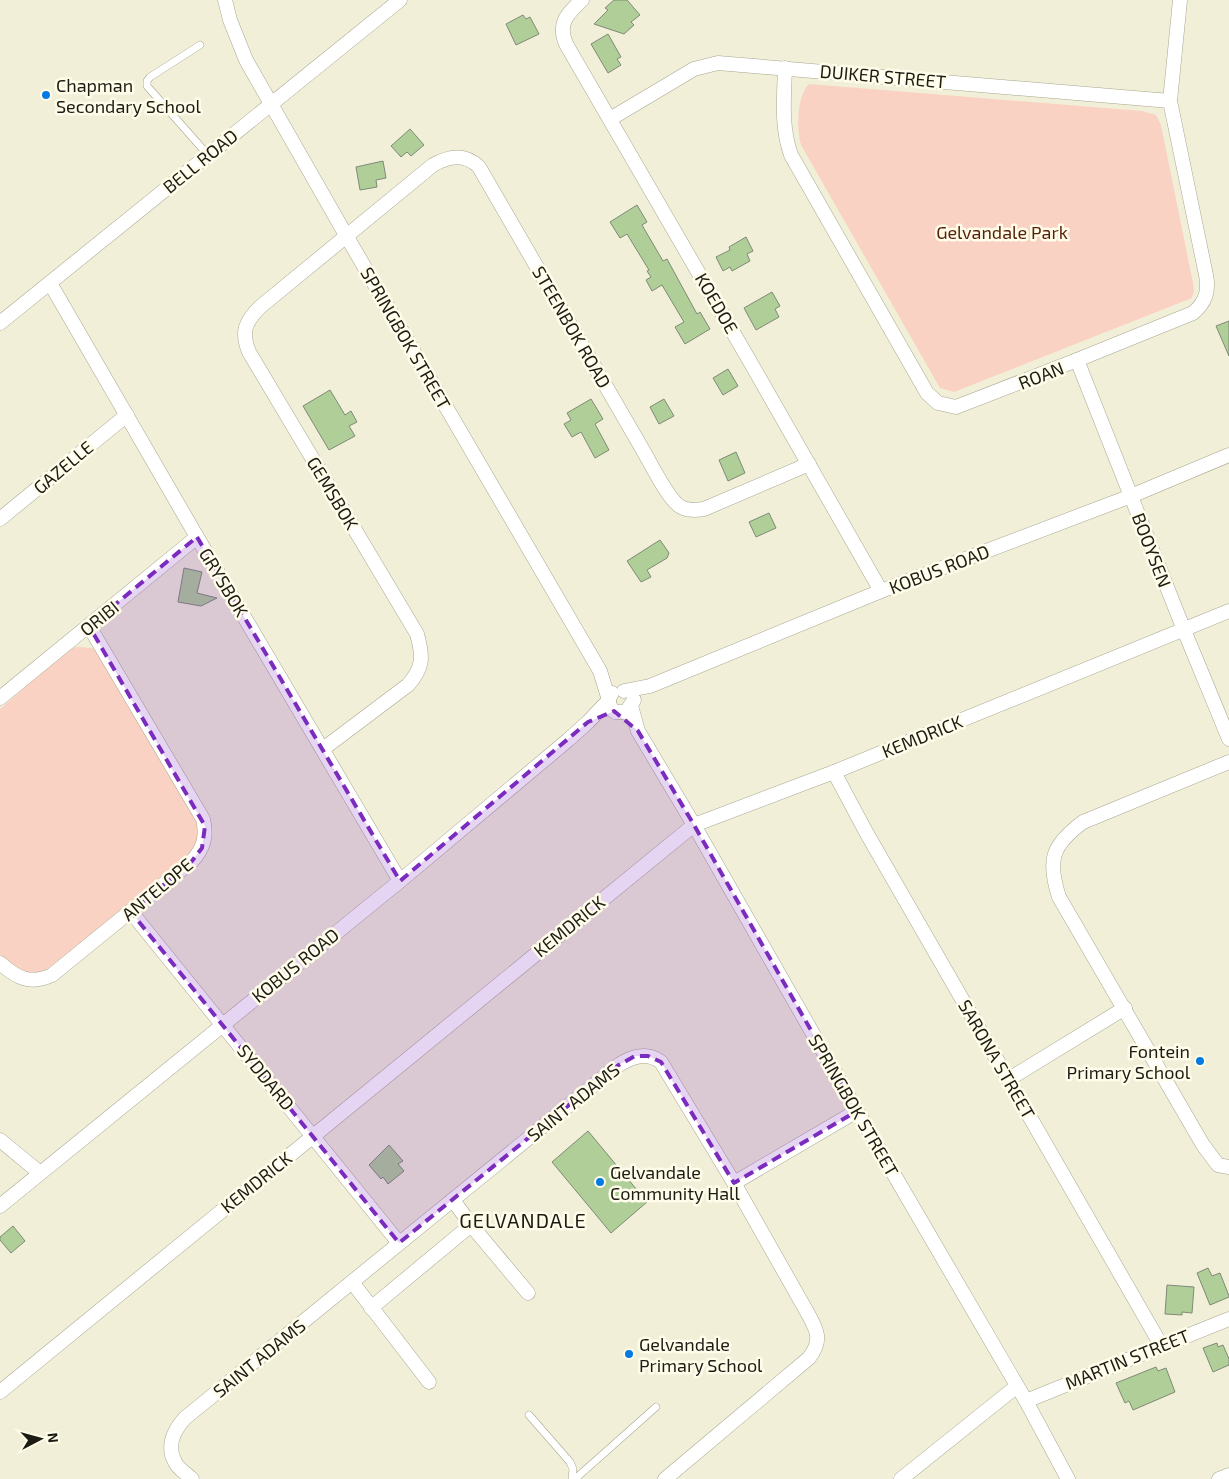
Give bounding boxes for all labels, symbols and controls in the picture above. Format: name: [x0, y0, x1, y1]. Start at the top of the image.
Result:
street label: DUIKER STREET: [819, 60, 948, 93]
place label: Chapman Secondary School: [56, 74, 201, 117]
marker: Chapman Secondary School: [40, 89, 52, 101]
street label: BELL ROAD: [158, 124, 242, 198]
park label: Gelvandale Park: [936, 221, 1068, 243]
street label: STEENBOK ROAD: [528, 262, 616, 392]
street label: SPRINGBOK STREET: [356, 263, 456, 413]
street label: KOEDOE: [691, 269, 743, 337]
street label: ROAN: [1015, 356, 1067, 394]
street label: GAZELLE: [29, 436, 97, 498]
street label: GEMSBOK: [303, 453, 363, 534]
street label: BOOYSEN: [1128, 510, 1176, 590]
street label: KOBUS ROAD: [886, 540, 992, 598]
street label: GRYSBOK: [195, 544, 253, 621]
street label: ORIBI: [75, 596, 123, 640]
street label: KEMDRICK: [878, 710, 966, 762]
street label: ANTELOPE: [117, 853, 197, 925]
street label: KEMDRICK: [529, 890, 609, 961]
street label: KOBUS ROAD: [247, 923, 343, 1007]
street label: SARONA STREET: [954, 995, 1040, 1123]
street label: SPRINGBOK STREET: [804, 1030, 904, 1180]
street label: SYDDARD: [233, 1040, 299, 1114]
place label: Fontein Primary School: [1067, 1040, 1191, 1083]
marker: Fontein Primary School: [1194, 1055, 1206, 1067]
street label: SAINT ADAMS: [522, 1058, 624, 1146]
street label: KEMDRICK: [216, 1146, 296, 1217]
place label: Gelvandale Community Hall: [610, 1161, 740, 1204]
marker: Gelvandale Community Hall: [594, 1176, 606, 1188]
district label: GELVANDALE: [459, 1208, 587, 1232]
street label: SAINT ADAMS: [208, 1314, 310, 1402]
street label: MARTIN STREET: [1062, 1324, 1193, 1394]
place label: Gelvandale Primary School: [639, 1333, 763, 1376]
marker: Gelvandale Primary School: [623, 1348, 635, 1360]
north arrow: [15, 1414, 65, 1464]
text: N: [44, 1432, 62, 1444]

